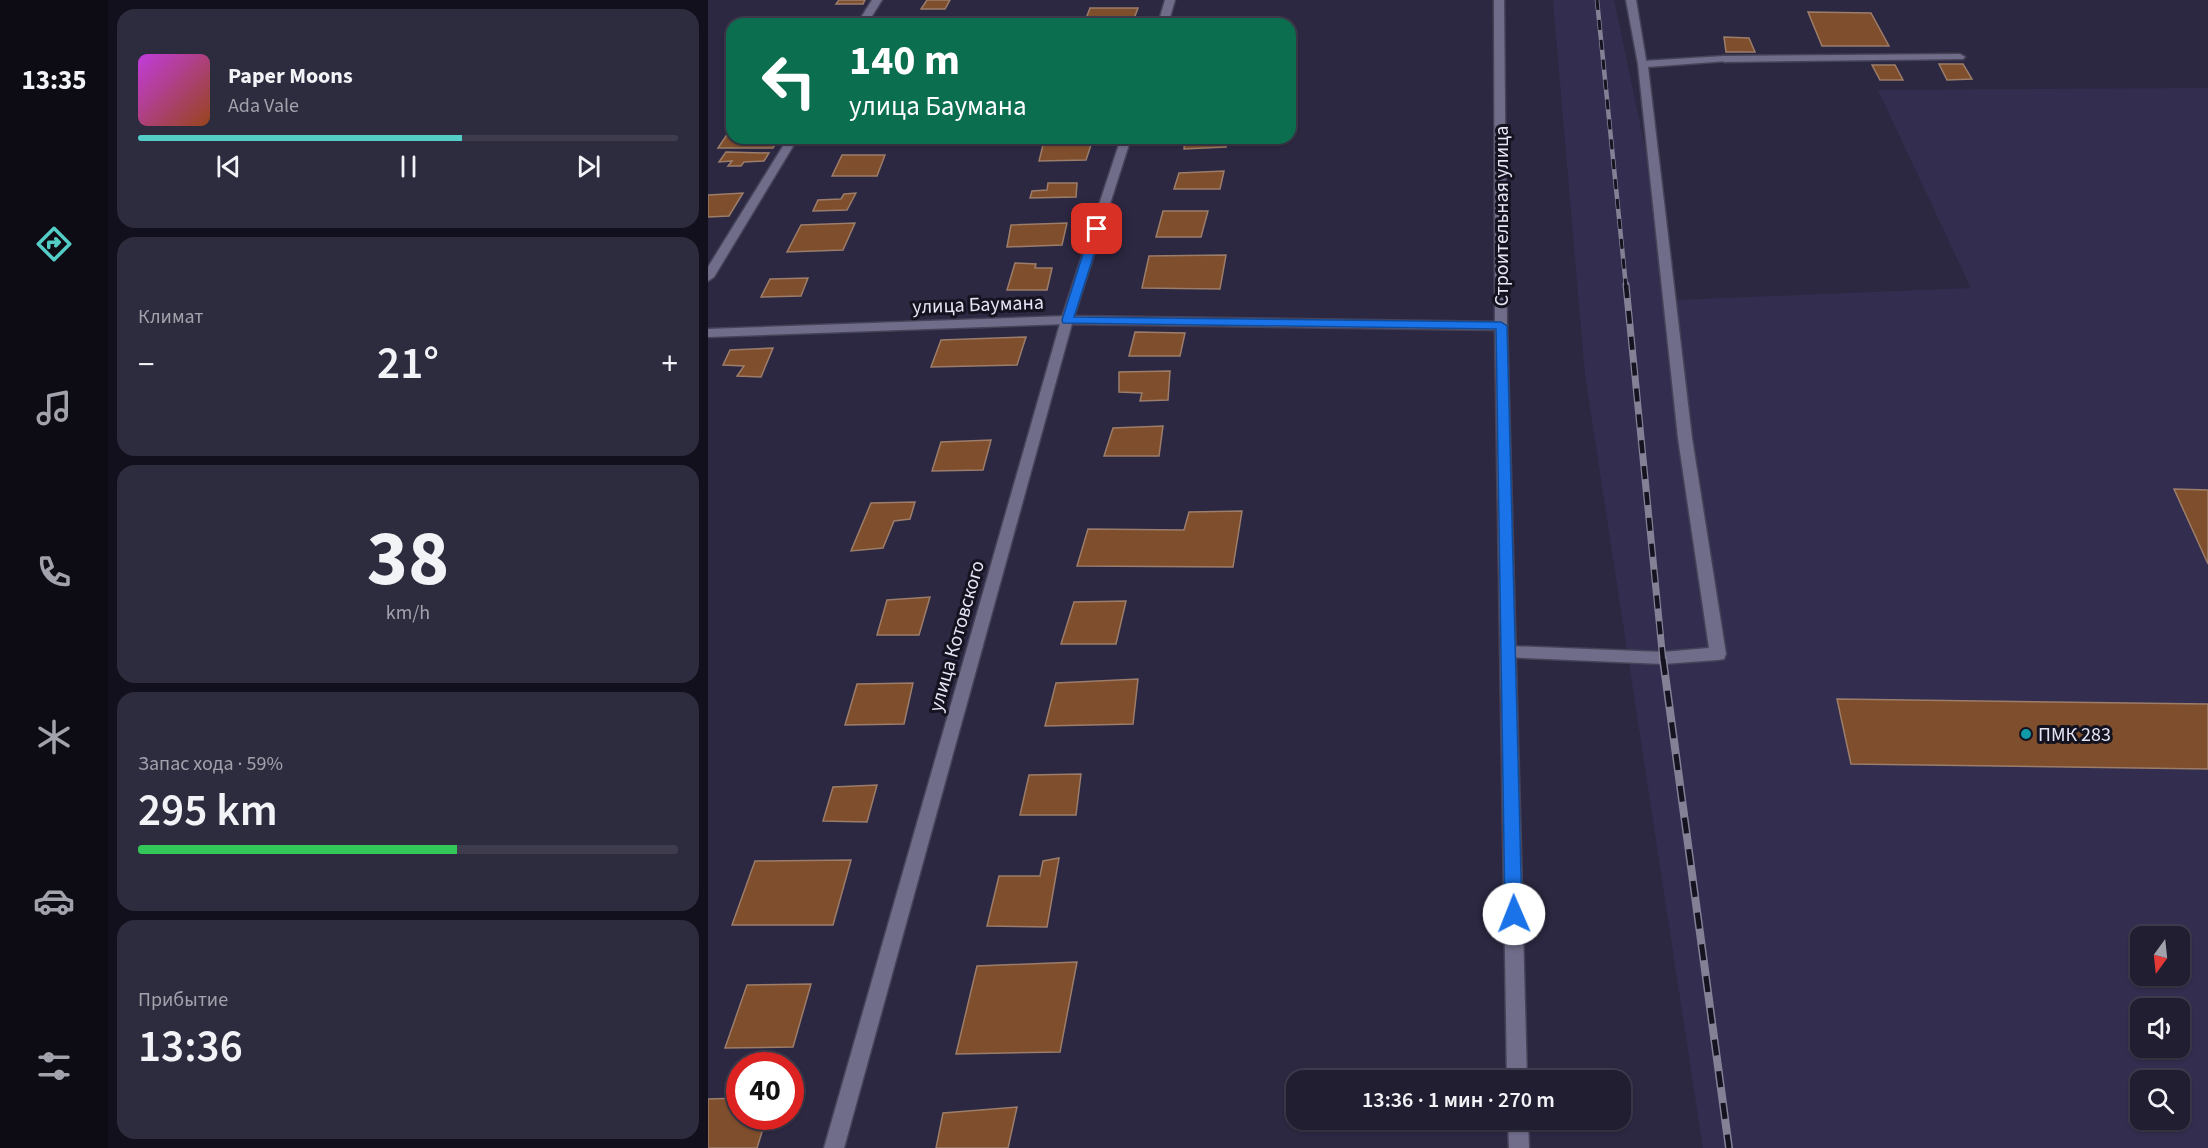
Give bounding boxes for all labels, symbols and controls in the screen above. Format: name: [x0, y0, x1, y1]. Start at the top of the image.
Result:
text: 140 m: [849, 31, 960, 91]
icon: left: [750, 42, 828, 120]
text: Paper Moons: [228, 60, 353, 92]
text: 13:35: [21, 61, 87, 100]
text: улица Баумана: [849, 87, 1027, 126]
text: Ada Vale: [228, 92, 299, 120]
street label: Строительная улица: [1488, 126, 1516, 306]
icon: previous: [212, 150, 245, 183]
icon: pause: [392, 150, 425, 183]
icon: next: [572, 150, 605, 183]
pin: [1071, 203, 1122, 254]
icon: arrive: [1080, 212, 1113, 245]
icon: directions: [33, 223, 75, 265]
street label: улица Баумана: [912, 289, 1044, 321]
text: Климат: [138, 303, 204, 331]
text: 21°: [377, 332, 439, 396]
text: −: [138, 341, 154, 388]
text: +: [662, 341, 678, 388]
icon: music: [33, 387, 75, 429]
text: 38: [367, 504, 449, 615]
icon: phone: [33, 551, 75, 593]
street label: улица Котовского: [922, 557, 992, 715]
text: km/h: [386, 599, 430, 627]
icon: climate: [33, 716, 75, 758]
place label: ПМК 283: [2038, 721, 2111, 749]
marker: ПМК 283: [2019, 727, 2033, 741]
text: Запас хода · 59%: [138, 750, 283, 778]
text: 295 km: [138, 779, 278, 843]
icon: car: [33, 880, 75, 922]
position arrow: [1482, 882, 1546, 946]
north arrow: [2130, 926, 2190, 986]
map controls: [2130, 926, 2190, 1130]
text: Прибытие: [138, 986, 228, 1014]
button: sound: [2130, 998, 2190, 1058]
text: 13:36: [138, 1015, 243, 1079]
icon: filters: [33, 1045, 75, 1087]
speed limit sign: 40: [726, 1052, 804, 1130]
button: search: [2130, 1070, 2190, 1130]
text: 13:36 · 1 мин · 270 m: [1362, 1084, 1555, 1116]

